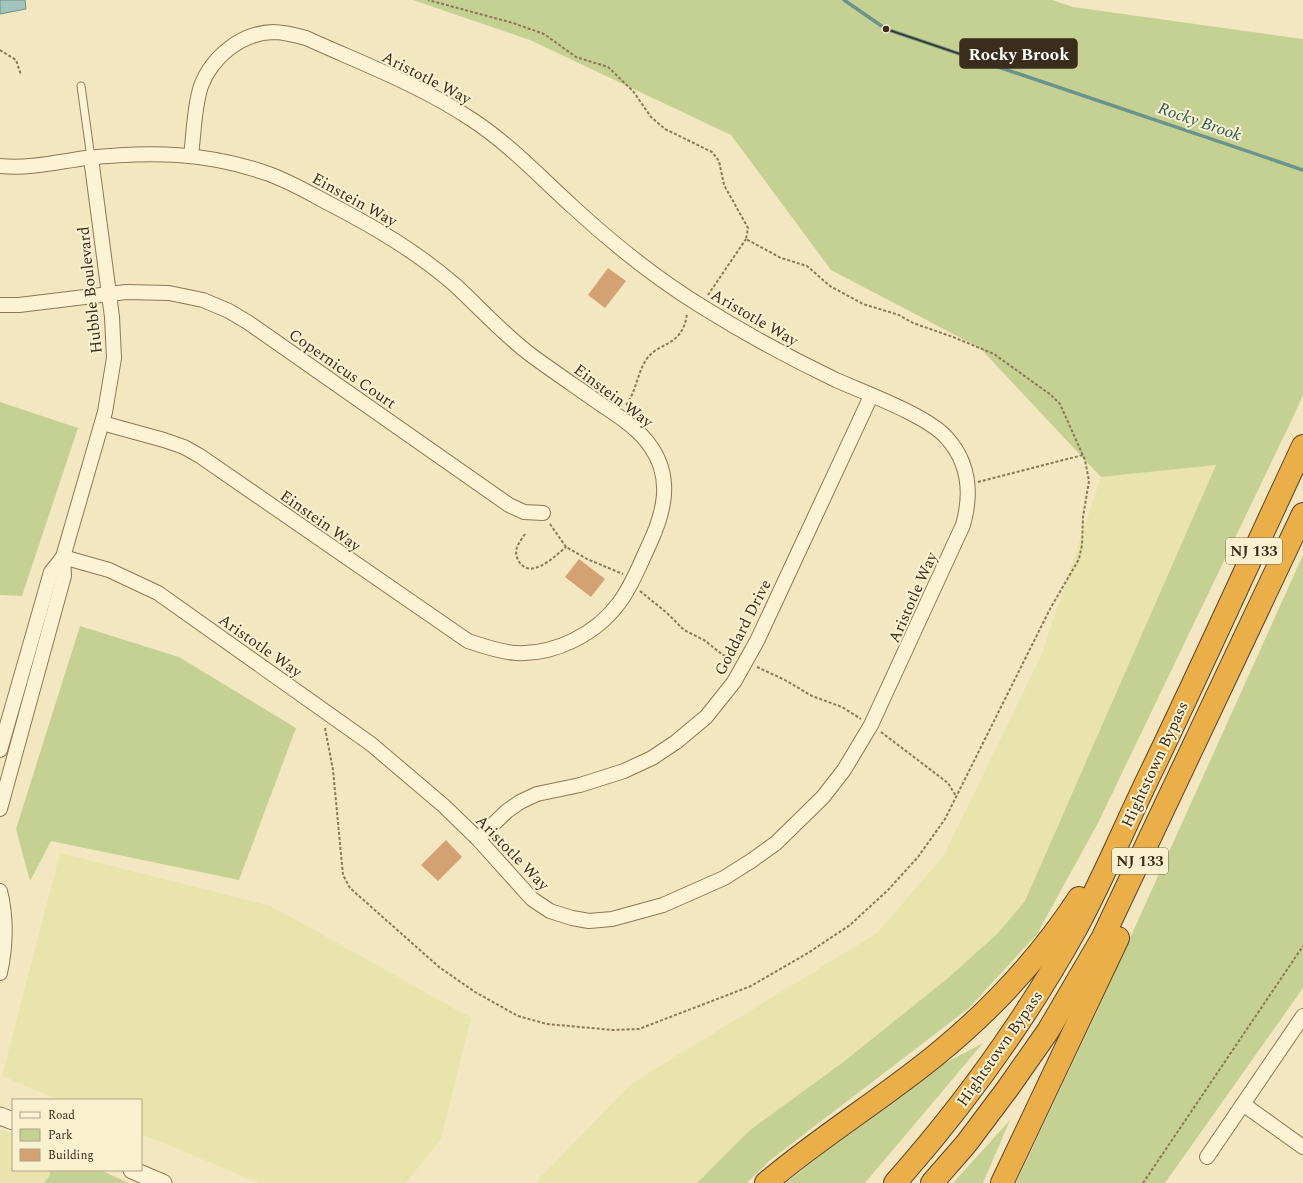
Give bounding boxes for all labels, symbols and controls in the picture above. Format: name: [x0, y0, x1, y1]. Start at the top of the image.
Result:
callout: Rocky Brook: [960, 39, 1077, 68]
text: Rocky Brook: [969, 42, 1070, 68]
street label: Aristotle Way: [378, 45, 477, 111]
water label: Rocky Brook: [1154, 96, 1245, 148]
street label: Einstein Way: [308, 167, 403, 234]
street label: Hubble Boulevard: [71, 225, 109, 355]
street label: Aristotle Way: [706, 283, 804, 353]
street label: Copernicus Court: [284, 323, 401, 415]
street label: Einstein Way: [569, 358, 659, 434]
street label: Einstein Way: [275, 484, 367, 558]
road number: NJ 133: [1226, 538, 1282, 564]
street label: Aristotle Way: [882, 547, 944, 647]
street label: Goddard Drive: [708, 575, 777, 680]
street label: Aristotle Way: [214, 608, 308, 684]
street label: Hightstown Bypass: [1115, 697, 1195, 831]
street label: Aristotle Way: [470, 809, 556, 897]
road number: NJ 133: [1112, 848, 1168, 874]
street label: Hightstown Bypass: [951, 986, 1049, 1111]
legend: [12, 1099, 142, 1171]
text: Road: [48, 1106, 75, 1125]
text: Park: [48, 1126, 73, 1145]
text: Building: [48, 1146, 94, 1165]

